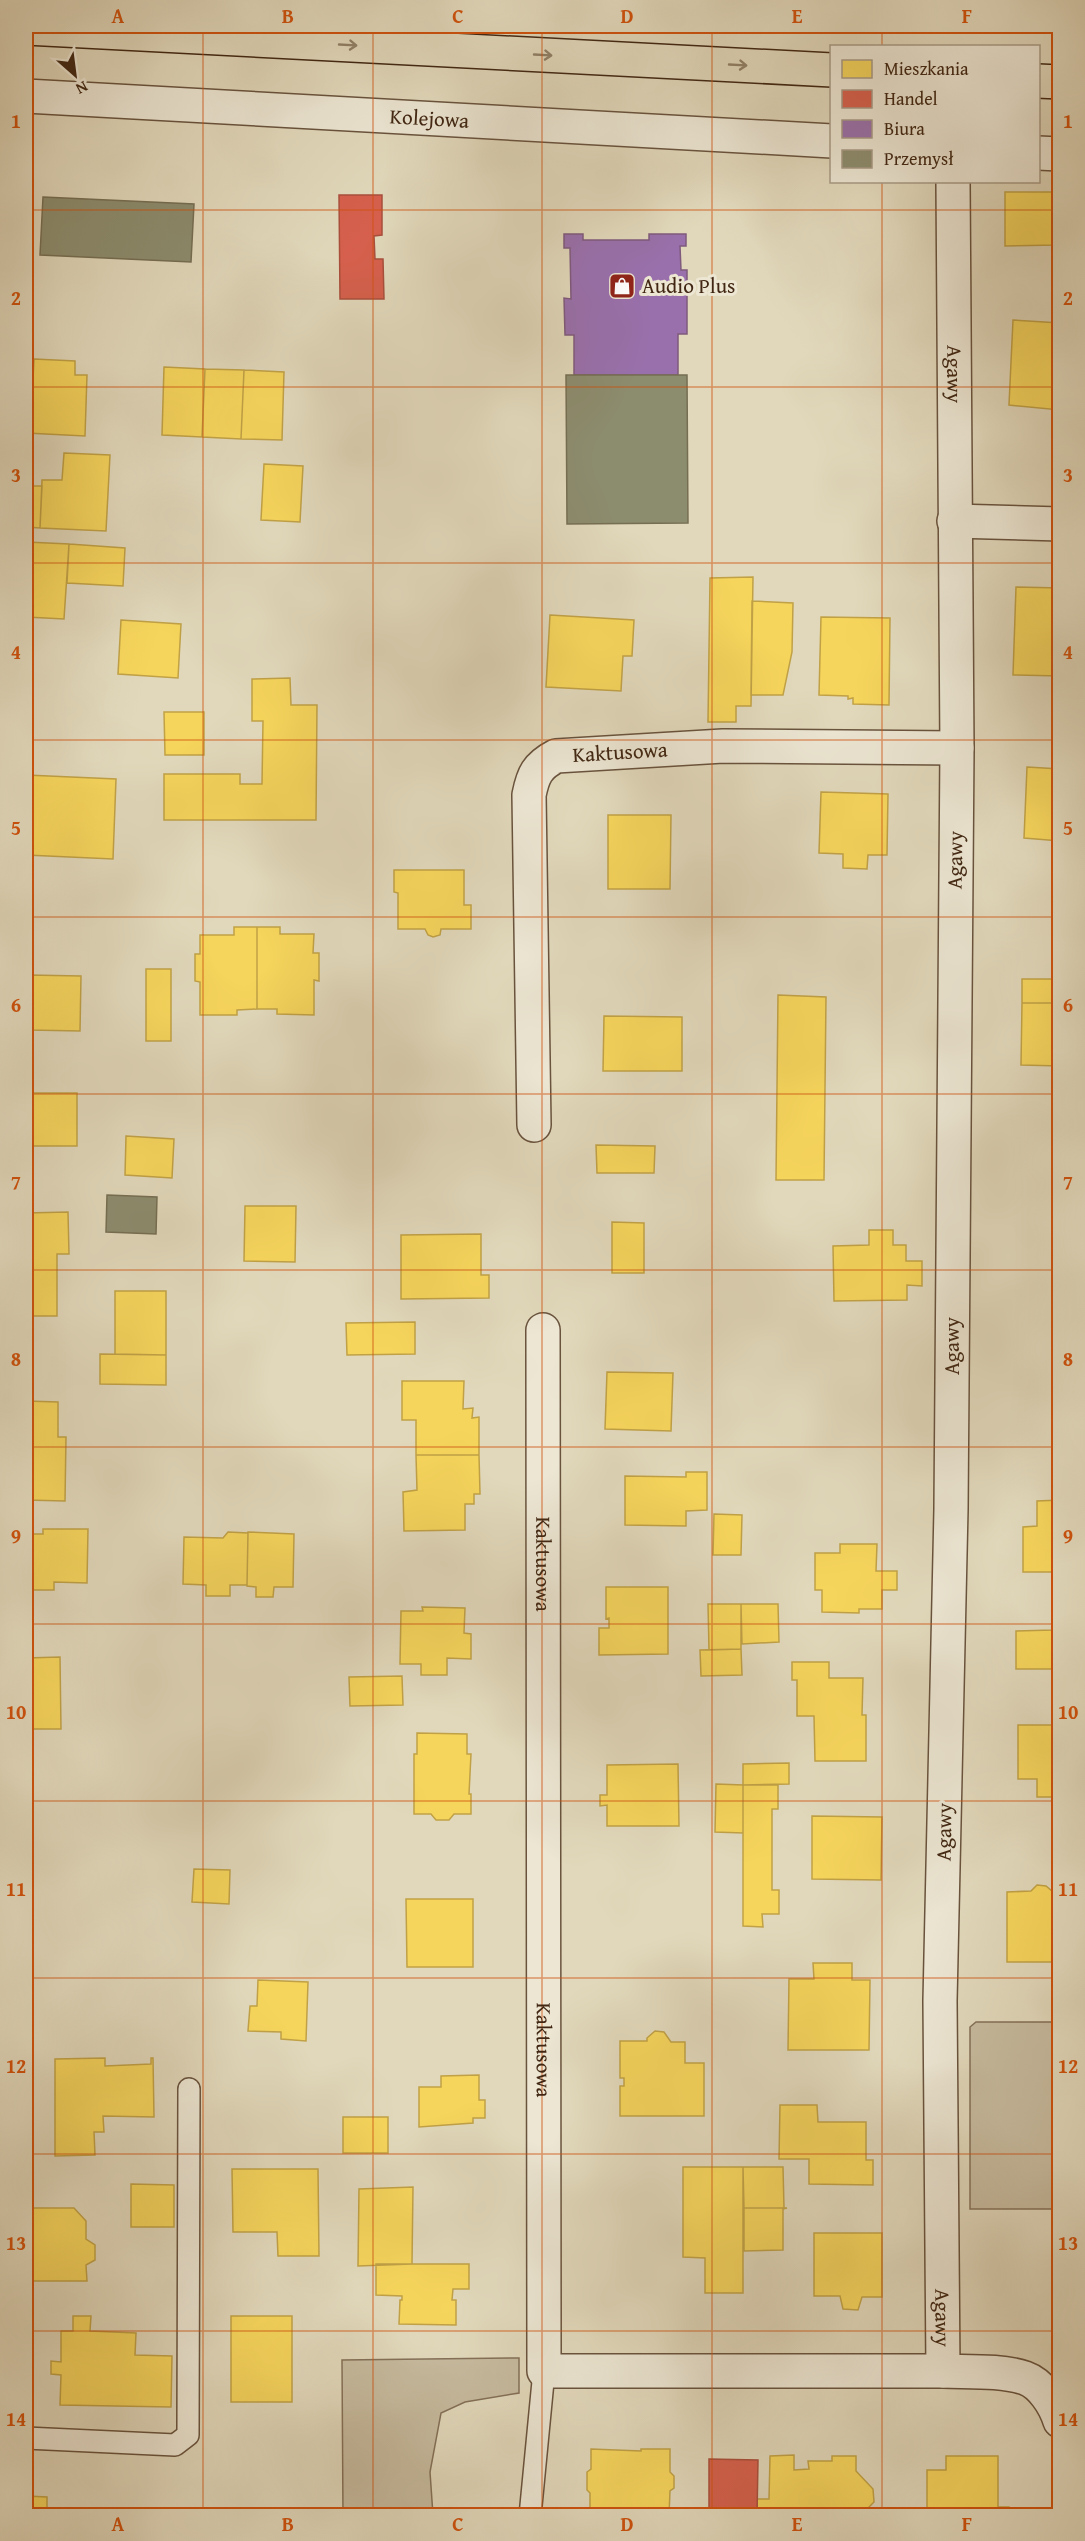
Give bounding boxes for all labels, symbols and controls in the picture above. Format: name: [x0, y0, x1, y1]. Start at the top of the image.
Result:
text: A: [112, 1, 125, 30]
text: B: [282, 1, 294, 30]
text: C: [452, 1, 464, 30]
text: D: [620, 1, 634, 30]
text: E: [792, 1, 803, 30]
text: F: [962, 1, 972, 30]
one-way arrow: [338, 39, 358, 50]
north arrow: [45, 45, 105, 105]
legend: [830, 45, 1040, 183]
one-way arrow: [532, 50, 552, 61]
text: Mieszkania: [884, 55, 969, 82]
one-way arrow: [727, 60, 747, 71]
text: N: [71, 75, 92, 101]
text: Handel: [884, 85, 938, 112]
street label: Kolejowa: [389, 100, 470, 136]
text: 1: [11, 106, 21, 135]
text: 1: [1063, 106, 1073, 135]
text: Biura: [884, 115, 925, 142]
text: Przemysł: [884, 145, 954, 172]
place label: Audio Plus: [642, 270, 735, 301]
shop icon: Audio Plus: [607, 271, 637, 301]
text: 2: [11, 283, 21, 312]
text: 2: [1063, 283, 1073, 312]
street label: Agawy: [939, 345, 971, 404]
text: 3: [11, 460, 21, 489]
text: 3: [1063, 460, 1073, 489]
text: 4: [11, 637, 21, 666]
text: 4: [1063, 637, 1073, 666]
street label: Kaktusowa: [572, 733, 669, 770]
text: 5: [11, 813, 21, 842]
text: 5: [1063, 813, 1073, 842]
street label: Agawy: [938, 830, 971, 889]
text: 6: [11, 990, 21, 1019]
text: 6: [1063, 990, 1073, 1019]
text: 7: [11, 1167, 21, 1196]
text: 7: [1063, 1167, 1073, 1196]
street label: Agawy: [936, 1316, 967, 1375]
text: 8: [11, 1344, 21, 1373]
text: 8: [1063, 1344, 1073, 1373]
street label: Kaktusowa: [528, 1516, 559, 1612]
text: 9: [11, 1521, 21, 1550]
text: 9: [1063, 1521, 1073, 1550]
text: 10: [6, 1697, 26, 1726]
text: 10: [1058, 1697, 1078, 1726]
street label: Agawy: [927, 1802, 960, 1861]
text: 11: [6, 1874, 26, 1903]
text: 11: [1058, 1874, 1078, 1903]
street label: Kaktusowa: [529, 2002, 560, 2098]
text: 12: [6, 2051, 26, 2080]
text: 12: [1058, 2051, 1078, 2080]
text: 13: [6, 2228, 26, 2257]
text: 13: [1058, 2228, 1078, 2257]
street label: Agawy: [927, 2289, 959, 2348]
text: 14: [6, 2404, 26, 2433]
text: 14: [1058, 2404, 1078, 2433]
text: A: [112, 2509, 125, 2538]
text: B: [282, 2509, 294, 2538]
text: C: [452, 2509, 464, 2538]
text: D: [620, 2509, 634, 2538]
text: E: [792, 2509, 803, 2538]
text: F: [962, 2509, 972, 2538]

